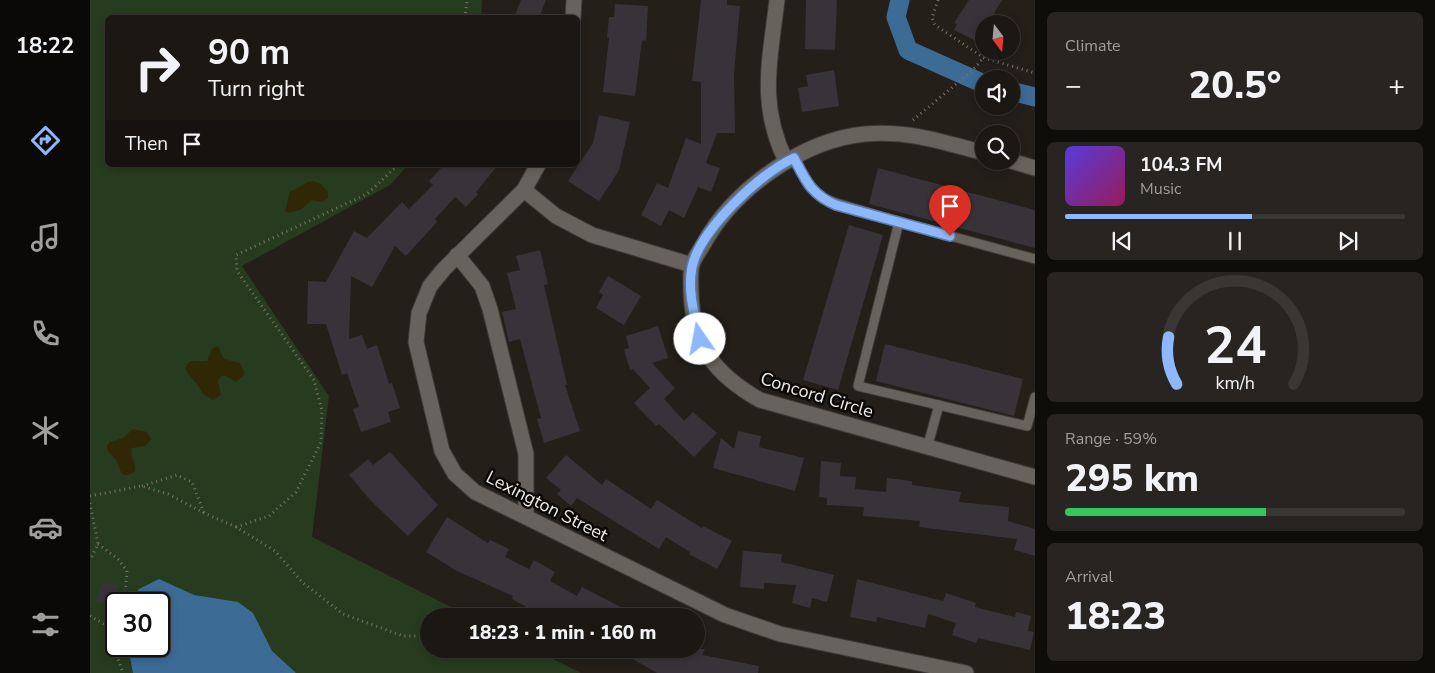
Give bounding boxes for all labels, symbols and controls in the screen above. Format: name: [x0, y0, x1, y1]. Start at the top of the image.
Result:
north arrow: [975, 15, 1020, 60]
map controls: [975, 15, 1020, 170]
text: 90 m: [208, 29, 290, 76]
text: 18:22: [16, 31, 74, 61]
icon: right: [125, 35, 190, 100]
text: Climate: [1065, 35, 1120, 57]
text: 20.5°: [1189, 60, 1281, 111]
text: −: [1065, 67, 1082, 105]
text: +: [1388, 67, 1405, 105]
button: sound: [975, 70, 1020, 115]
text: Turn right: [208, 74, 304, 104]
icon: directions: [28, 123, 63, 158]
button: search: [975, 125, 1020, 170]
icon: arrive: [178, 130, 206, 158]
text: Then: [125, 131, 168, 157]
text: 104.3 FM: [1140, 152, 1223, 178]
text: Music: [1140, 178, 1181, 200]
pin: [929, 185, 971, 236]
icon: arrive: [936, 192, 964, 220]
icon: music: [28, 220, 63, 255]
icon: previous: [1108, 227, 1136, 255]
icon: pause: [1221, 227, 1249, 255]
icon: next: [1334, 227, 1362, 255]
text: 24: [1204, 310, 1266, 381]
position arrow: [673, 312, 725, 364]
icon: phone: [28, 316, 63, 351]
street label: Concord Circle: [758, 366, 876, 424]
text: km/h: [1215, 371, 1255, 395]
icon: climate: [28, 413, 63, 448]
text: Range · 59%: [1065, 428, 1157, 450]
text: 295 km: [1065, 453, 1199, 504]
street label: Lexington Street: [482, 465, 613, 547]
icon: car: [28, 510, 63, 545]
text: Arrival: [1065, 566, 1113, 588]
text: 18:23: [1065, 591, 1166, 642]
speed limit sign: 30: [105, 592, 170, 657]
icon: filters: [28, 607, 63, 642]
text: 18:23 · 1 min · 160 m: [469, 620, 656, 646]

